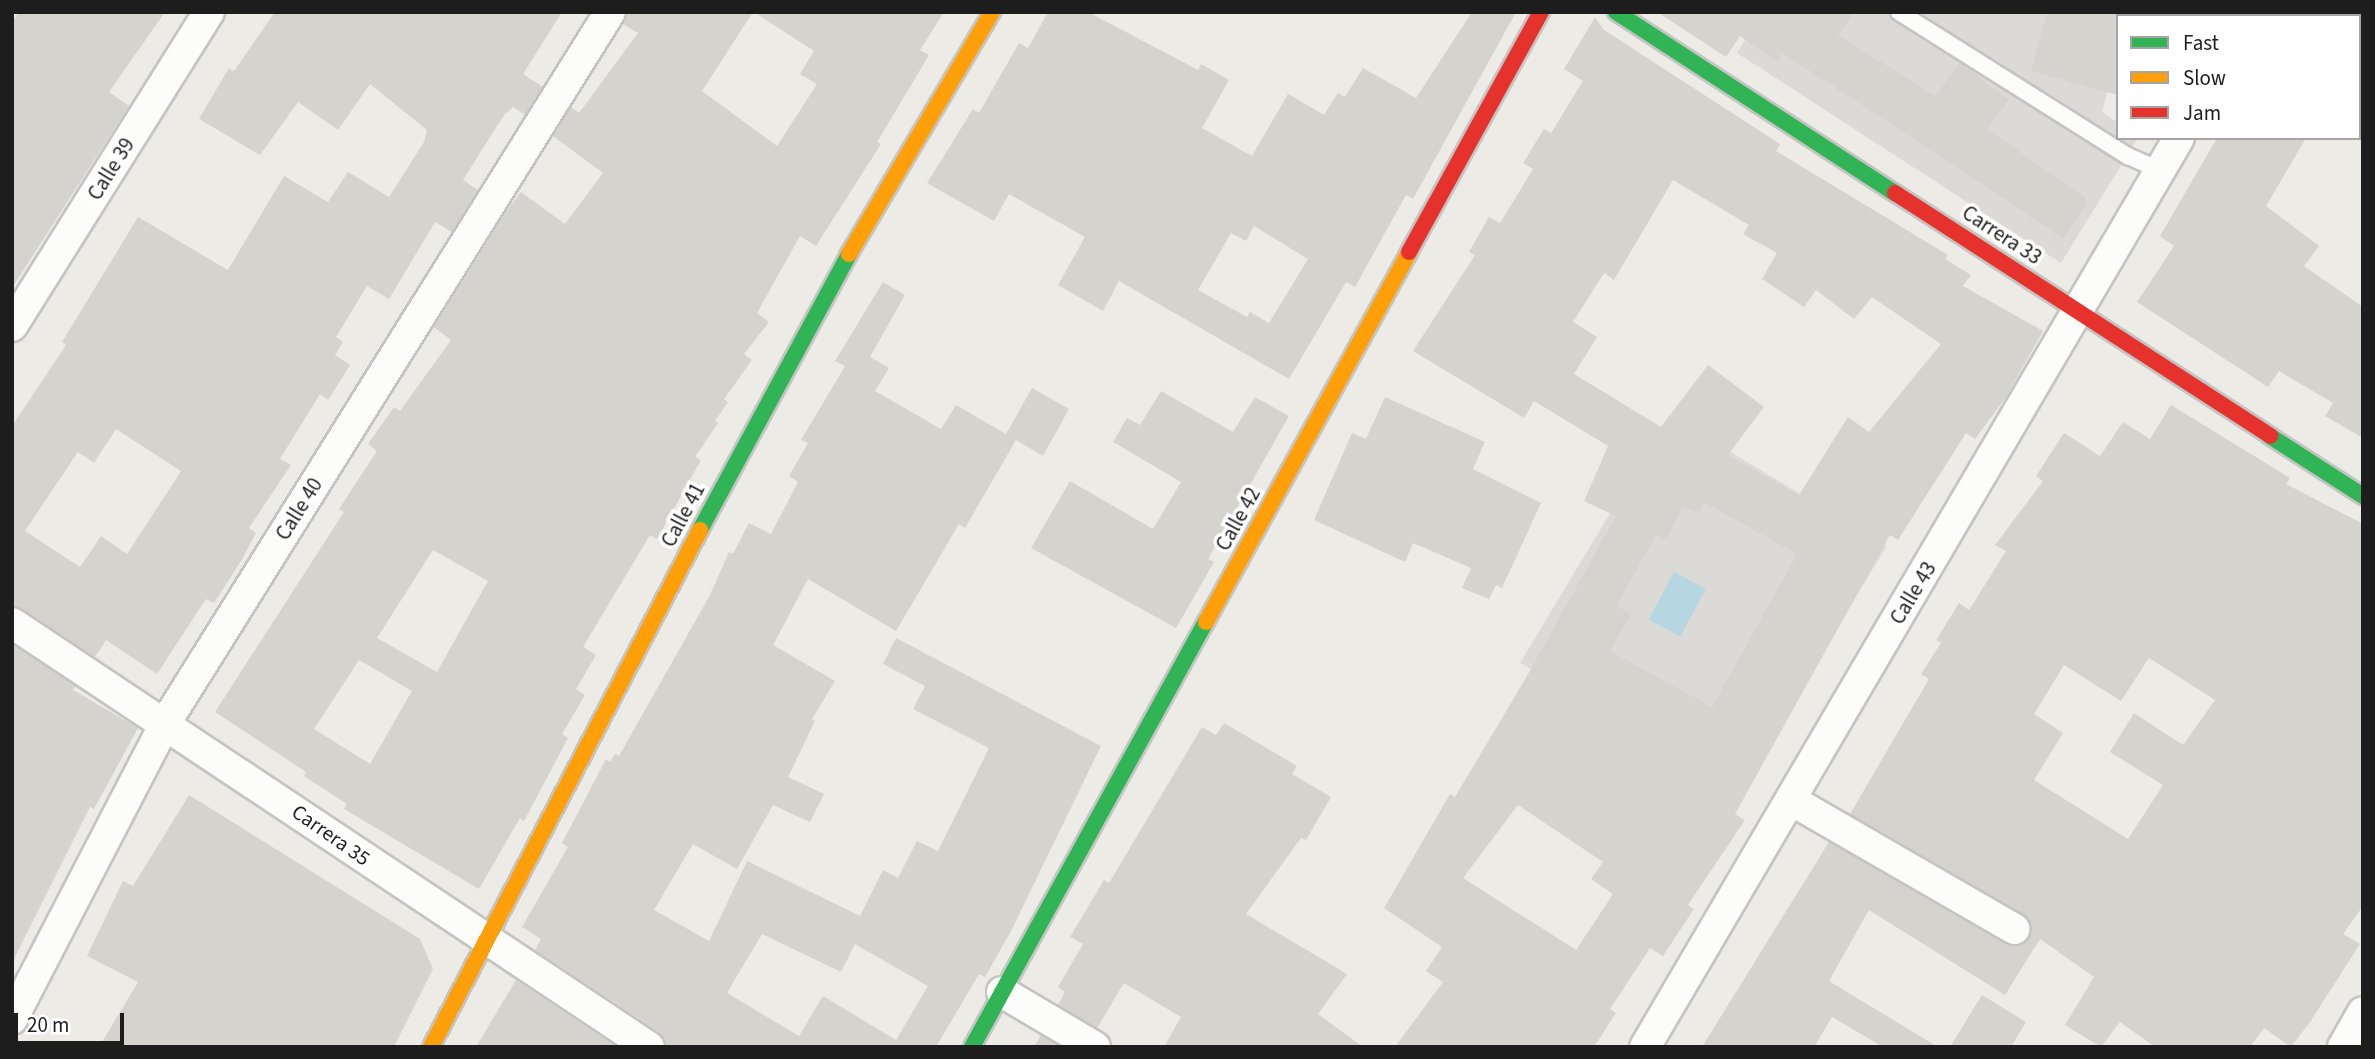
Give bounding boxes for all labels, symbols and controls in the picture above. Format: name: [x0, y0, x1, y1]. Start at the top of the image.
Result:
legend: [2116, 14, 2361, 140]
text: Fast: [2183, 28, 2219, 58]
text: Slow: [2183, 63, 2226, 93]
text: Jam: [2183, 98, 2221, 128]
street label: Calle 39: [82, 133, 140, 205]
street label: Carrera 33: [1957, 200, 2047, 270]
street label: Calle 40: [270, 473, 328, 545]
street label: Calle 41: [656, 479, 710, 551]
street label: Calle 42: [1210, 483, 1266, 555]
street label: Calle 43: [1884, 557, 1942, 629]
street label: Carrera 35: [287, 799, 375, 871]
scale bar: [18, 1000, 128, 1044]
text: 20 m: [27, 1010, 69, 1040]

